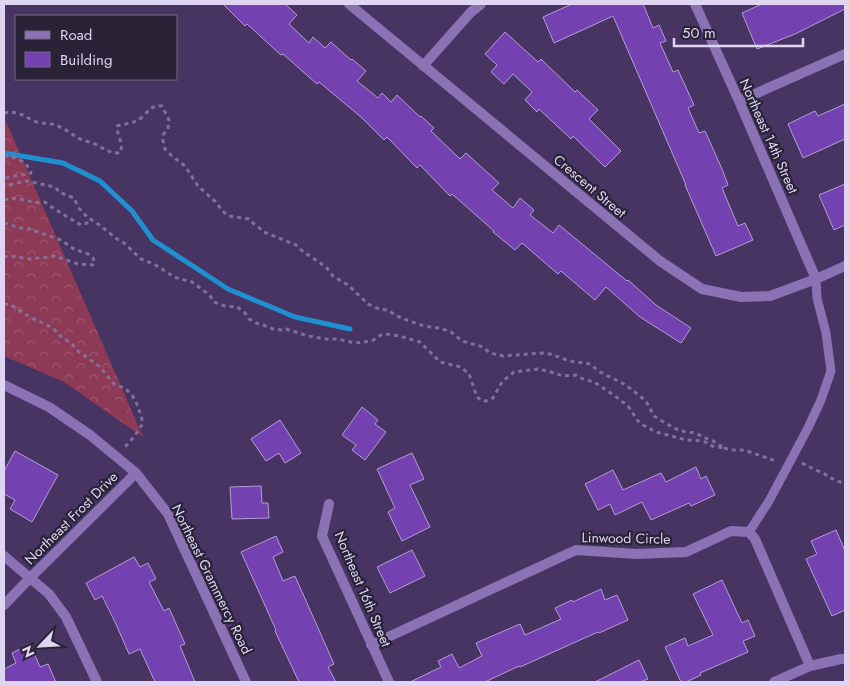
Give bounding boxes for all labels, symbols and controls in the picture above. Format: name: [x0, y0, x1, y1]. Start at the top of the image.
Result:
legend: [15, 15, 178, 80]
scale bar: [674, 15, 803, 47]
text: 50 m: [682, 22, 716, 44]
text: Road: [60, 24, 92, 46]
text: Building: [60, 49, 112, 71]
street label: Northeast 14th Street: [735, 75, 804, 197]
street label: Crescent Street: [549, 150, 631, 223]
street label: Northeast Frost Drive: [20, 467, 122, 569]
street label: Northeast Grammercy Road: [167, 501, 257, 657]
street label: Linwood Circle: [581, 527, 671, 549]
street label: Northeast 16th Street: [330, 528, 397, 650]
north arrow: [15, 621, 65, 671]
text: N: [17, 642, 40, 661]

